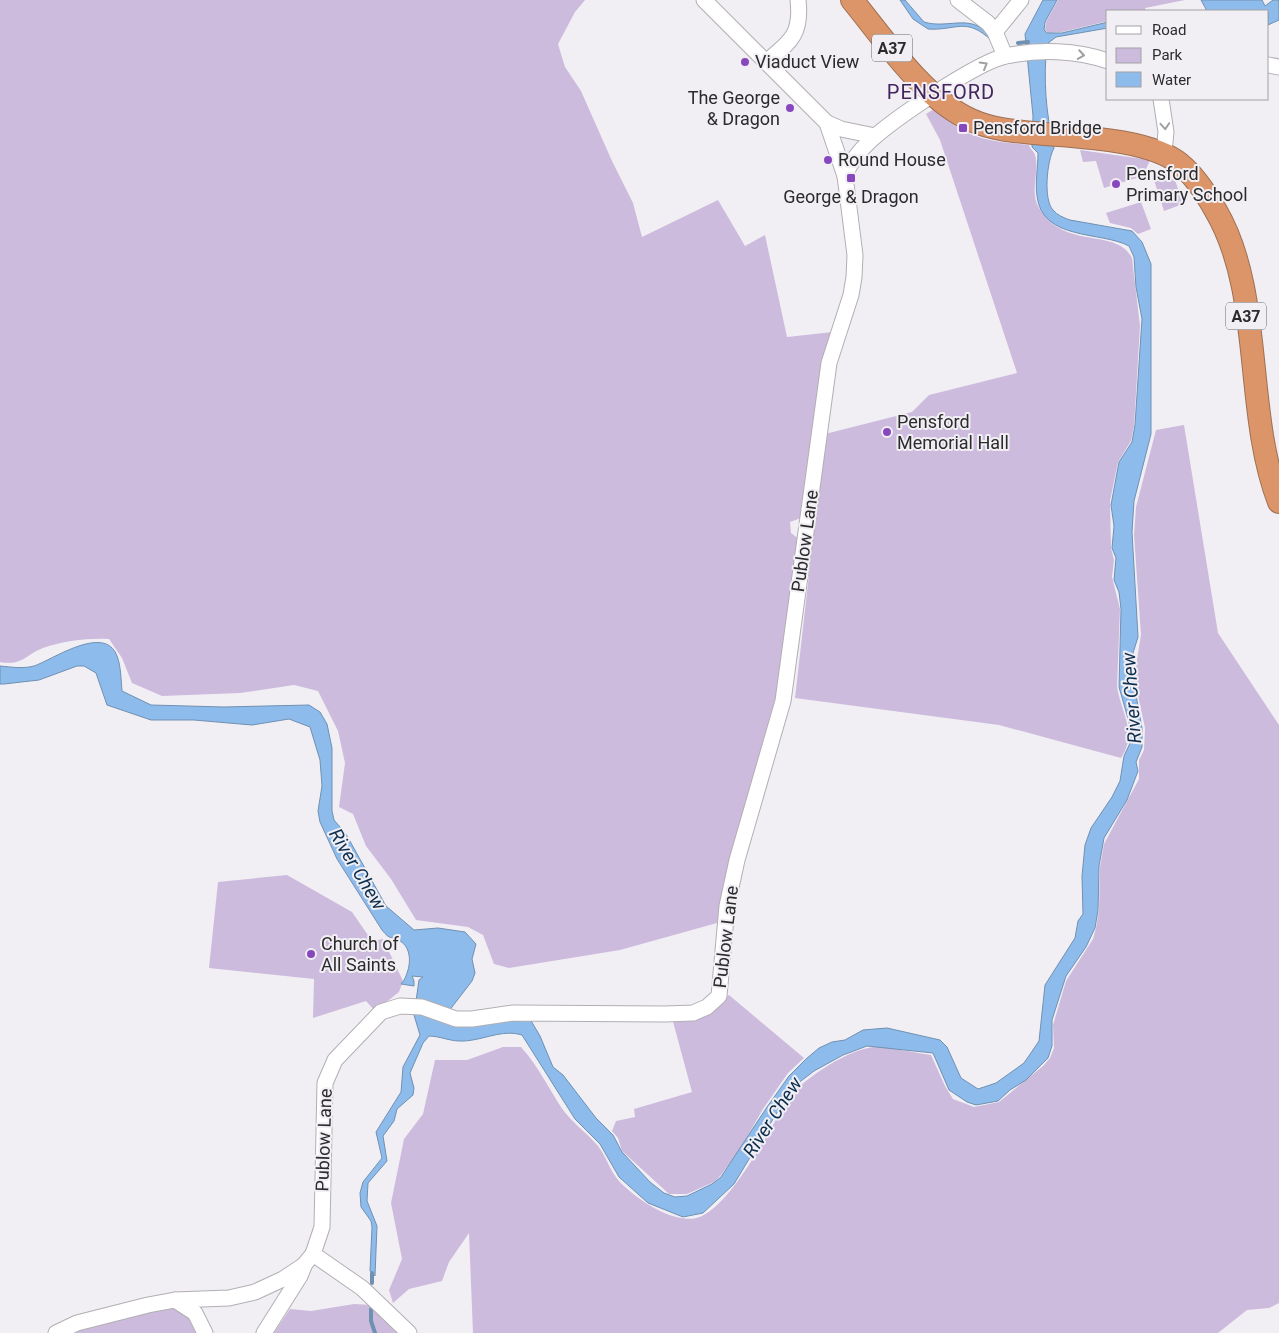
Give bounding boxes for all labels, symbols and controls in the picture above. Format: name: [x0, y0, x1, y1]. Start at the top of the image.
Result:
legend: [1106, 10, 1269, 100]
text: Road: [1152, 21, 1186, 39]
road number: A37: [872, 34, 912, 62]
text: Park: [1152, 46, 1183, 64]
one-way arrow: [1077, 49, 1085, 60]
place label: Viaduct View: [755, 51, 860, 72]
marker: Viaduct View: [739, 56, 751, 68]
one-way arrow: [979, 62, 988, 72]
text: Water: [1152, 71, 1191, 89]
district label: PENSFORD: [887, 80, 995, 104]
place label: The George & Dragon: [688, 87, 780, 129]
marker: The George & Dragon: [784, 102, 796, 114]
place label: Pensford Bridge: [973, 117, 1102, 138]
marker: Pensford Bridge: [957, 122, 969, 134]
one-way arrow: [1159, 122, 1170, 130]
place label: Round House: [838, 149, 946, 170]
marker: Round House: [822, 154, 834, 166]
place label: Pensford Primary School: [1126, 163, 1248, 205]
marker: George & Dragon: [845, 172, 857, 184]
marker: Pensford Primary School: [1110, 178, 1122, 190]
place label: George & Dragon: [783, 186, 919, 207]
road number: A37: [1226, 302, 1266, 330]
place label: Pensford Memorial Hall: [897, 411, 1009, 453]
marker: Pensford Memorial Hall: [881, 426, 893, 438]
street label: Publow Lane: [787, 488, 822, 593]
water label: River Chew: [1117, 651, 1146, 744]
water label: River Chew: [324, 824, 391, 915]
street label: Publow Lane: [709, 885, 742, 989]
place label: Church of All Saints: [321, 933, 400, 975]
marker: Church of All Saints: [305, 948, 317, 960]
water label: River Chew: [738, 1072, 807, 1162]
street label: Publow Lane: [311, 1088, 336, 1192]

